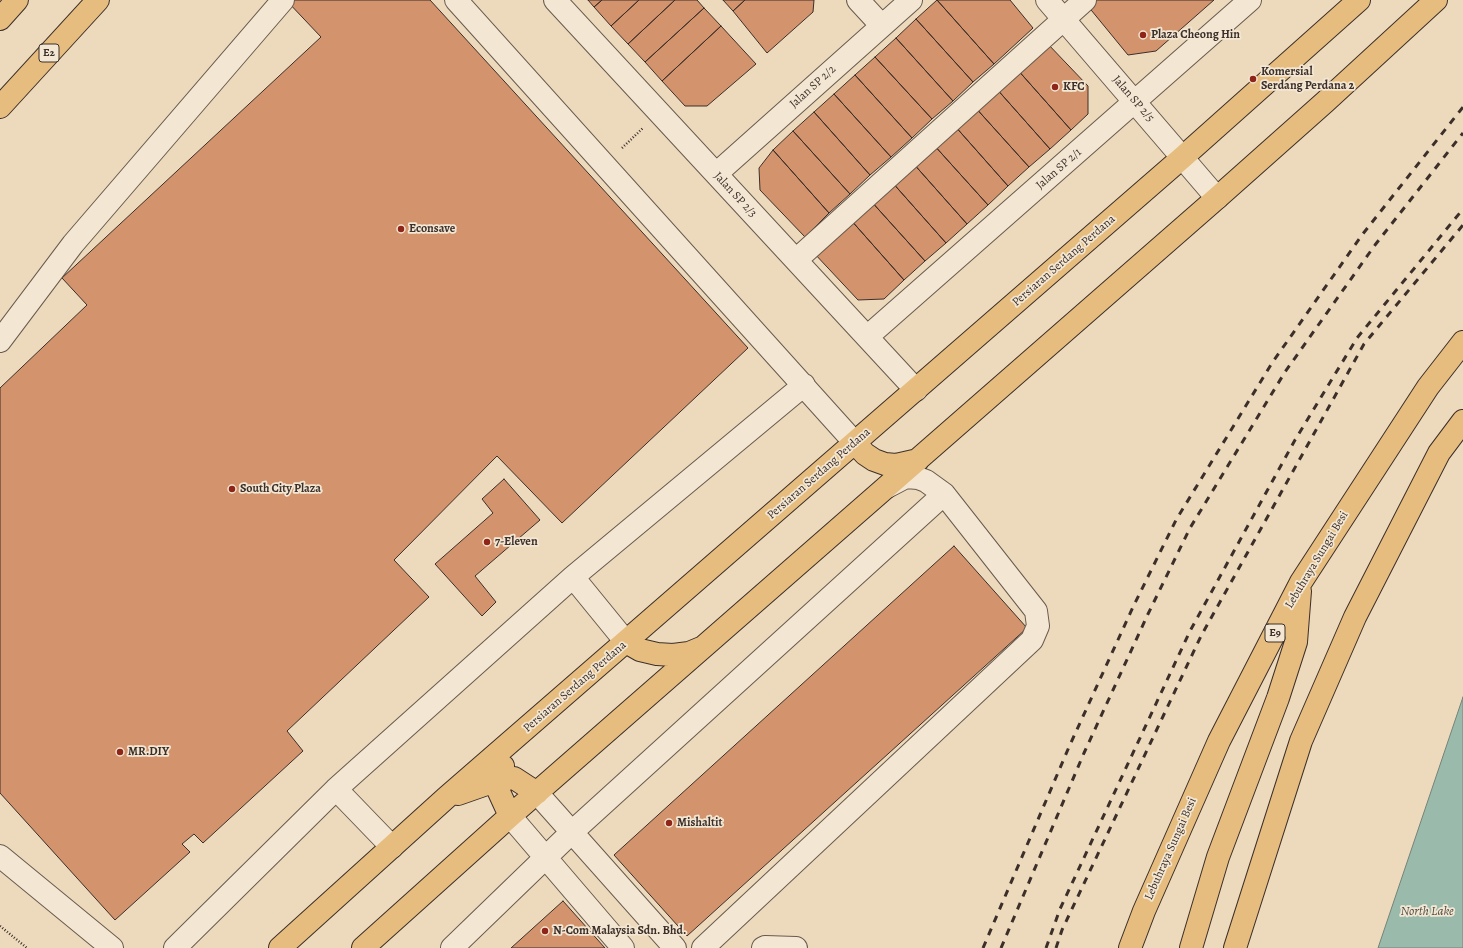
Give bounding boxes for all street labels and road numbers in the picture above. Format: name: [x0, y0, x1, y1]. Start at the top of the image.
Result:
road number: E2: [39, 44, 59, 62]
street label: Jalan SP 2/2: [787, 62, 839, 112]
street label: Jalan SP 2/5: [1109, 73, 1157, 125]
street label: Jalan SP 2/1: [1033, 145, 1085, 193]
street label: Jalan SP 2/3: [710, 169, 760, 221]
street label: Persiaran Serdang Perdana: [1009, 212, 1119, 310]
street label: Persiaran Serdang Perdana: [764, 425, 874, 523]
street label: Lebuhraya Sungai Besi: [1282, 509, 1352, 611]
road number: E9: [1265, 624, 1285, 642]
street label: Persiaran Serdang Perdana: [520, 638, 630, 736]
street label: Lebuhraya Sungai Besi: [1142, 796, 1200, 902]

